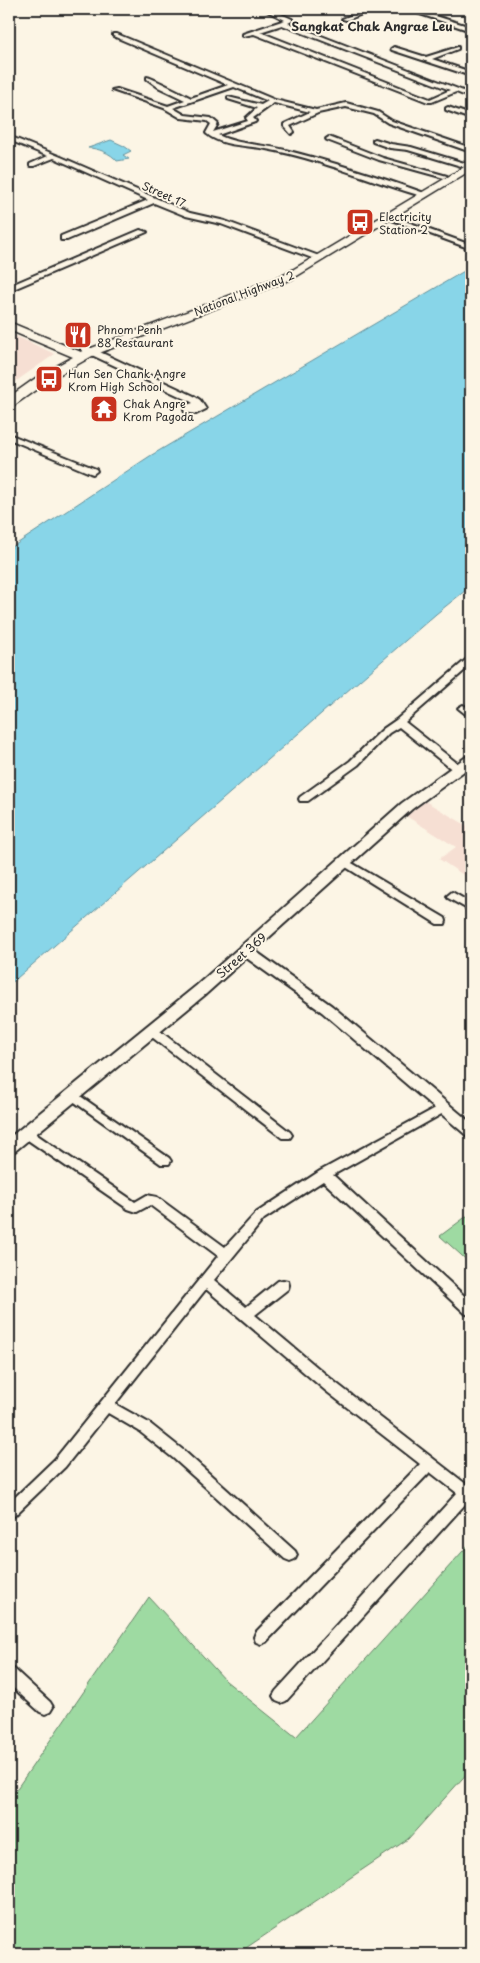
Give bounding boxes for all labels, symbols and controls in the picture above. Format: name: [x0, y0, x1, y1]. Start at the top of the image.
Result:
district label: Sangkat Chak Angrae Leu: [291, 17, 453, 35]
street label: Street 17: [139, 177, 189, 211]
bus stop icon: Electricity Station 2: [345, 207, 375, 237]
place label: Electricity Station 2: [379, 208, 431, 238]
street label: National Highway 2: [191, 266, 297, 320]
restaurant icon: Phnom Penh 88 Restaurant: [63, 320, 93, 350]
place label: Phnom Penh 88 Restaurant: [97, 321, 174, 351]
bus stop icon: Hun Sen Chank Angre Krom High School: [34, 364, 64, 394]
place label: Hun Sen Chank Angre Krom High School: [68, 365, 186, 395]
temple icon: Chak Angre Krom Pagoda: [89, 394, 119, 424]
place label: Chak Angre Krom Pagoda: [123, 395, 194, 425]
street label: Street 369: [212, 928, 270, 982]

